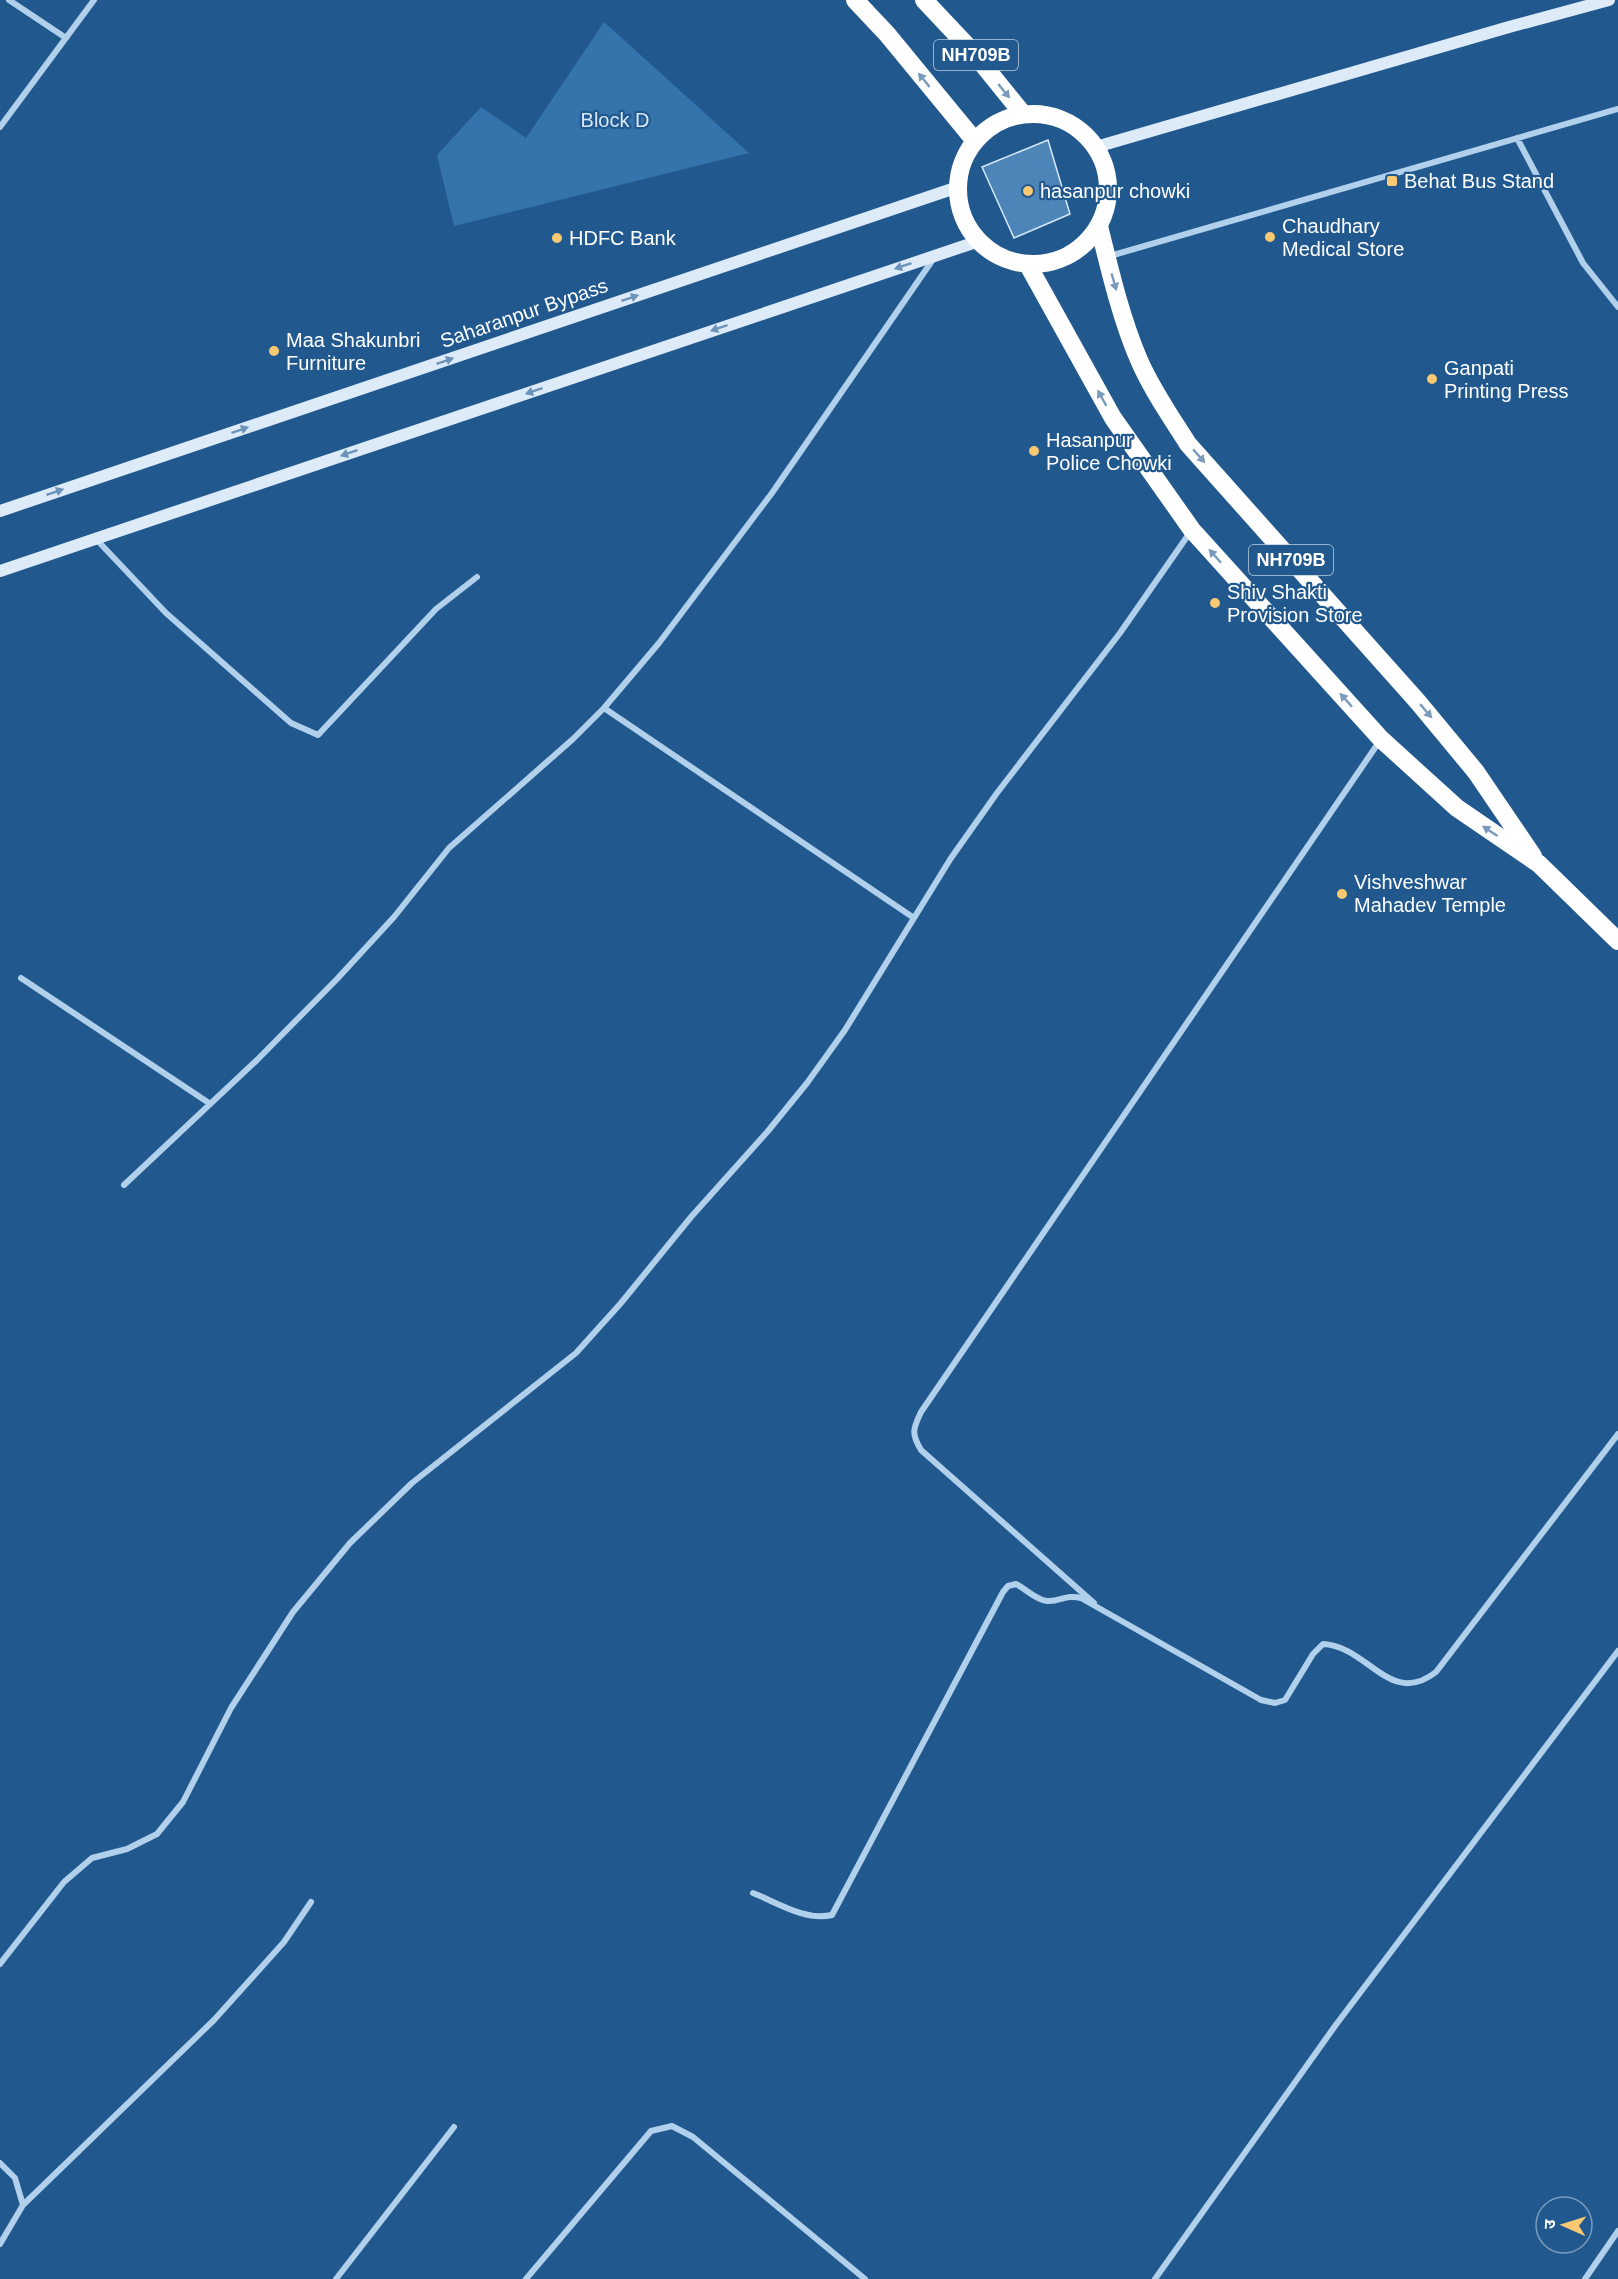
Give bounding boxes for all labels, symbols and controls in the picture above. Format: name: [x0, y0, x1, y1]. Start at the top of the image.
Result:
road number: NH709B: [934, 40, 1018, 70]
one-way arrow: [918, 72, 931, 88]
one-way arrow: [998, 83, 1011, 99]
park label: Block D: [581, 109, 649, 131]
place label: Behat Bus Stand: [1404, 170, 1554, 192]
marker: Behat Bus Stand: [1385, 174, 1399, 188]
place label: hasanpur chowki: [1040, 180, 1190, 202]
marker: hasanpur chowki: [1021, 184, 1035, 198]
place label: Chaudhary Medical Store: [1282, 215, 1404, 260]
place label: HDFC Bank: [569, 227, 677, 249]
marker: Chaudhary Medical Store: [1263, 230, 1277, 244]
marker: HDFC Bank: [550, 231, 564, 245]
one-way arrow: [894, 262, 912, 271]
one-way arrow: [1110, 273, 1119, 291]
street label: Saharanpur Bypass: [437, 274, 611, 352]
one-way arrow: [621, 293, 639, 303]
one-way arrow: [710, 324, 728, 334]
place label: Maa Shakunbri Furniture: [286, 329, 421, 374]
marker: Maa Shakunbri Furniture: [267, 344, 281, 358]
one-way arrow: [436, 355, 454, 365]
place label: Ganpati Printing Press: [1444, 357, 1569, 402]
marker: Ganpati Printing Press: [1425, 372, 1439, 386]
one-way arrow: [525, 386, 543, 396]
one-way arrow: [1097, 389, 1107, 406]
one-way arrow: [231, 424, 249, 434]
place label: Hasanpur Police Chowki: [1046, 429, 1172, 474]
marker: Hasanpur Police Chowki: [1027, 444, 1041, 458]
one-way arrow: [1192, 448, 1205, 463]
one-way arrow: [340, 449, 358, 458]
one-way arrow: [46, 487, 64, 496]
road number: NH709B: [1249, 545, 1333, 575]
one-way arrow: [1209, 549, 1222, 564]
place label: Shiv Shakti Provision Store: [1227, 581, 1363, 626]
marker: Shiv Shakti Provision Store: [1208, 596, 1222, 610]
one-way arrow: [1340, 693, 1353, 708]
one-way arrow: [1419, 703, 1432, 718]
one-way arrow: [1483, 825, 1499, 837]
place label: Vishveshwar Mahadev Temple: [1354, 871, 1506, 916]
marker: Vishveshwar Mahadev Temple: [1335, 887, 1349, 901]
north arrow: [1534, 2195, 1594, 2255]
text: उ: [1541, 2218, 1558, 2229]

